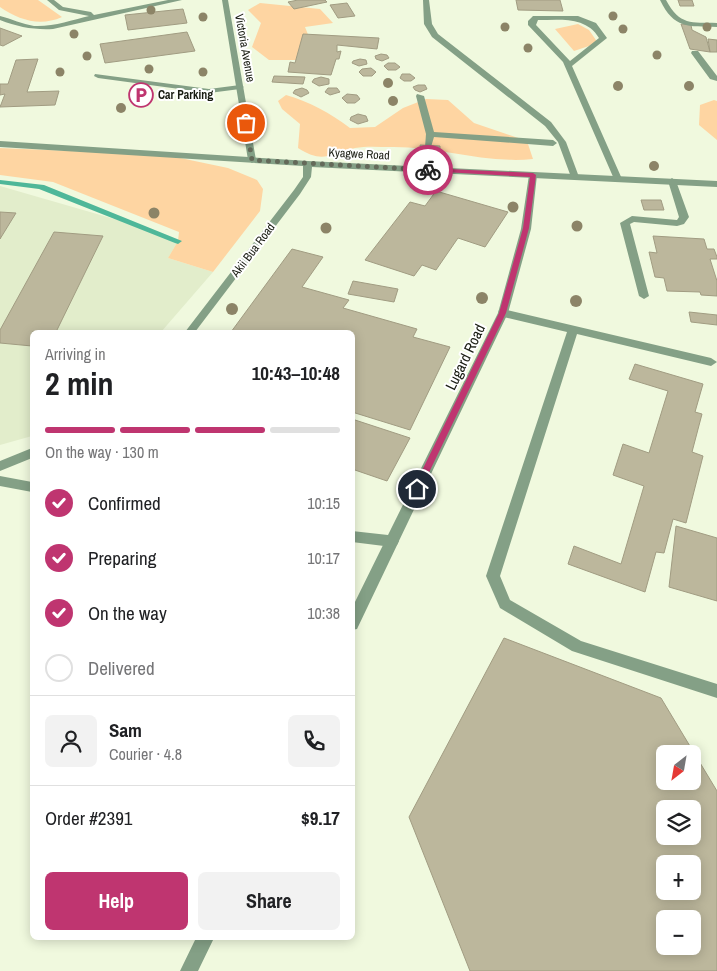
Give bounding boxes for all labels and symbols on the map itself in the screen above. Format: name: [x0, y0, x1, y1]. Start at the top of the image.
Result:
street label: Victoria Avenue: [231, 13, 259, 83]
parking icon: Car Parking: [128, 82, 154, 108]
place label: Car Parking: [158, 87, 213, 103]
pin: [225, 102, 267, 144]
street label: Kyagwe Road: [328, 144, 390, 164]
courier: [403, 145, 453, 195]
street label: Akii Bua Road: [227, 220, 278, 281]
street label: Lugard Road: [440, 320, 490, 394]
pin: [396, 468, 438, 510]
north arrow: [656, 745, 701, 790]

